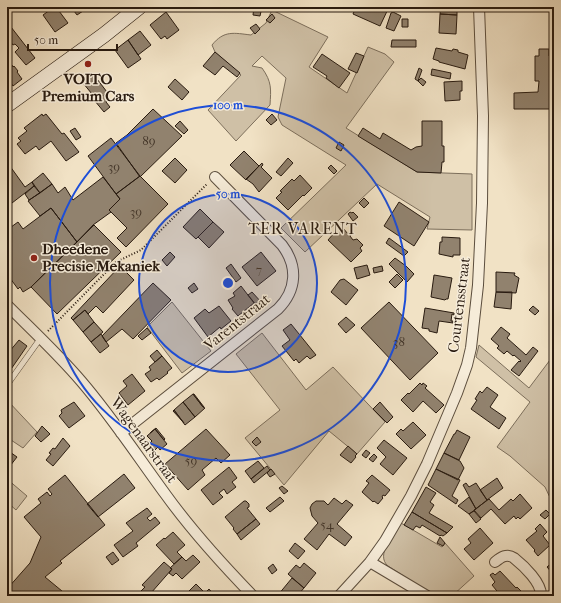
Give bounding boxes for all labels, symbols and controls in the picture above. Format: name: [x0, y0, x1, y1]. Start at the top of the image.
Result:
scale bar: [28, 26, 117, 52]
text: 50 m: [34, 33, 58, 47]
marker: VOITO Premium Cars: [83, 59, 93, 69]
place label: VOITO Premium Cars: [42, 70, 135, 105]
text: 100 m: [213, 98, 244, 112]
house number: 89: [142, 133, 156, 148]
house number: 39: [108, 159, 120, 174]
text: 50 m: [216, 187, 241, 201]
house number: 39: [130, 204, 142, 219]
district label: TER VARENT: [248, 219, 358, 238]
place label: Dheedene Precisie Mekaniek: [42, 240, 161, 275]
marker: Dheedene Precisie Mekaniek: [29, 253, 39, 263]
street label: Courtensstraat: [444, 256, 474, 354]
house number: 7: [256, 262, 262, 277]
centre of rings: [221, 276, 235, 290]
street label: Varentstraat: [200, 289, 274, 355]
house number: 38: [393, 334, 405, 349]
street label: Wagenaarstraat: [106, 393, 181, 487]
house number: 59: [185, 453, 197, 468]
house number: 54: [320, 517, 334, 532]

